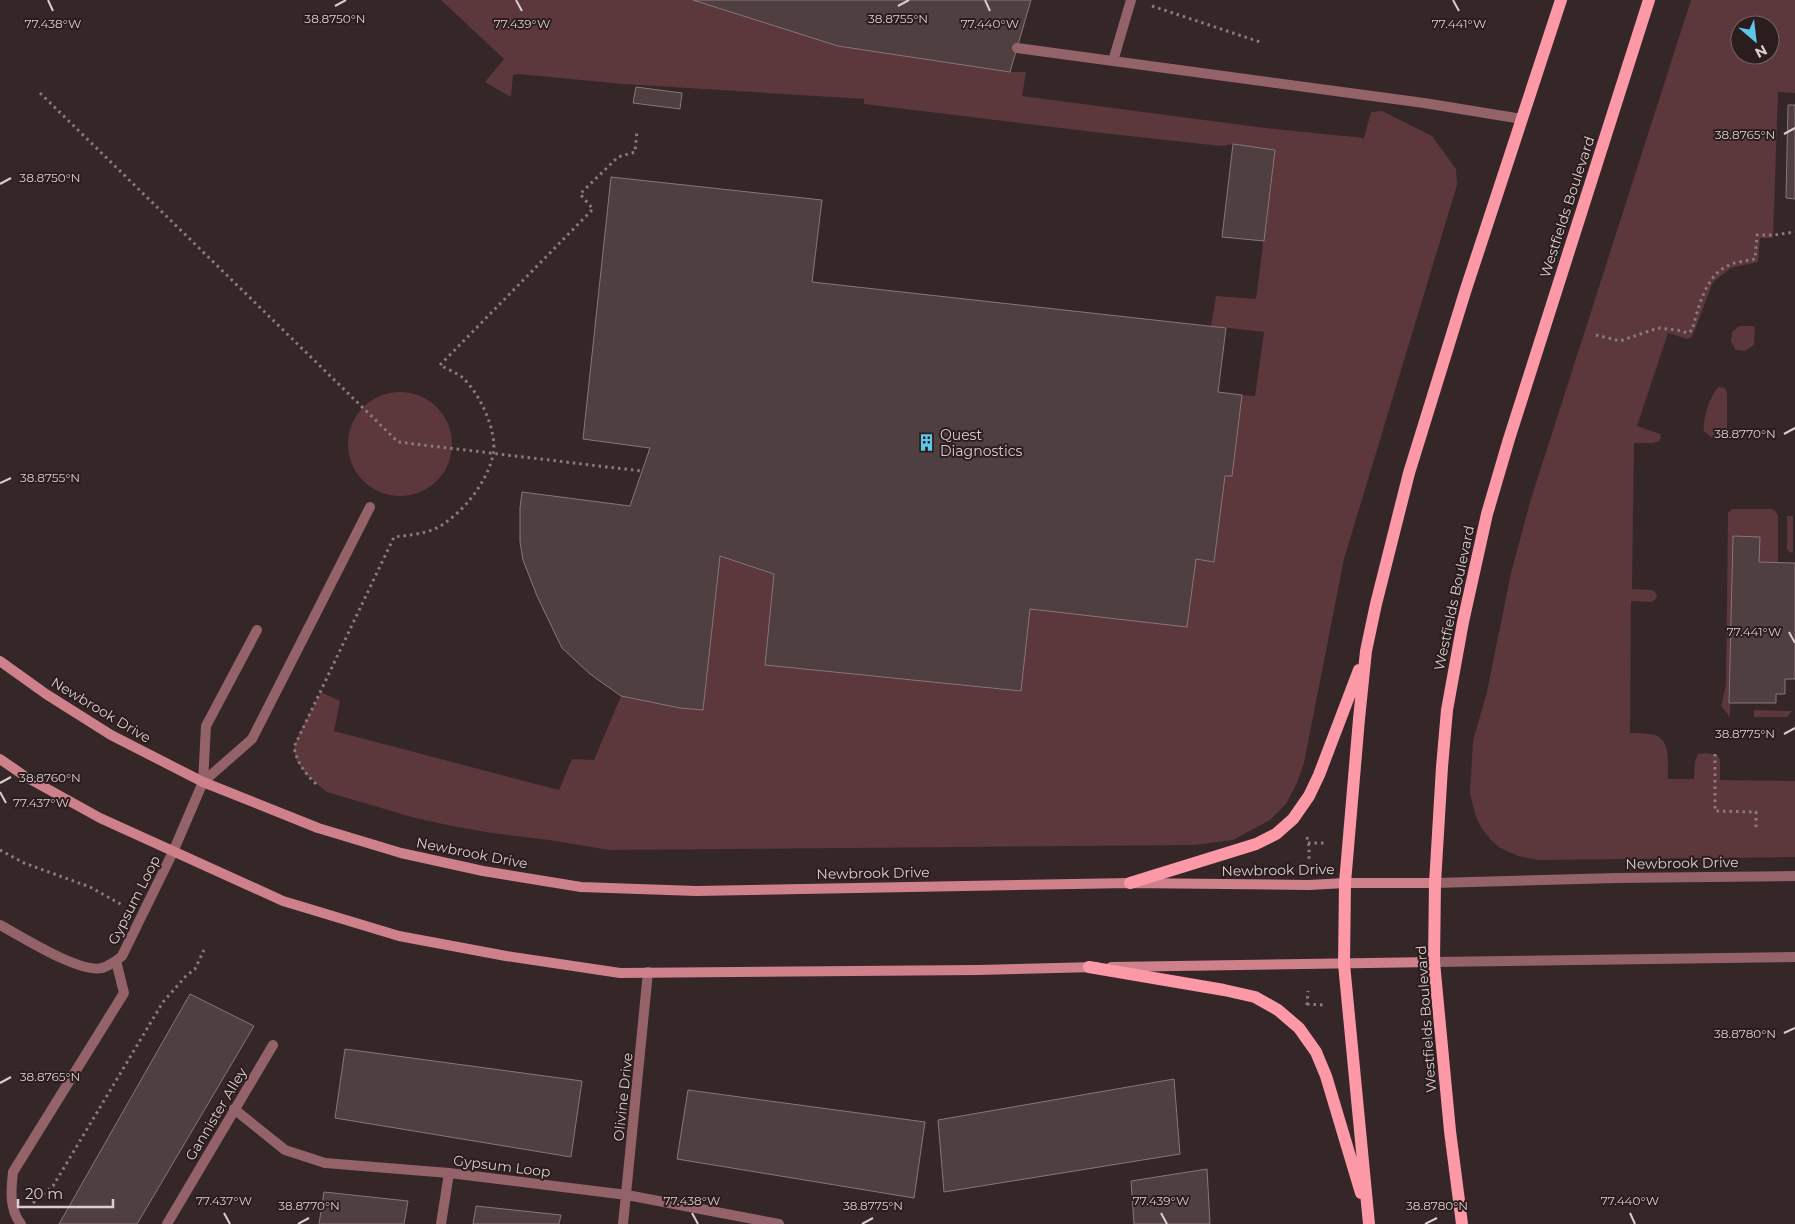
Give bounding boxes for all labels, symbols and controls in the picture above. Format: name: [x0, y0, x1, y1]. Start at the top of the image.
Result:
text: 38.8750°N: [304, 11, 366, 26]
text: 38.8755°N: [868, 11, 928, 26]
north arrow: [1730, 15, 1780, 65]
text: 77.438°W: [25, 16, 81, 31]
text: 77.439°W: [494, 16, 550, 31]
text: 77.440°W: [961, 16, 1019, 31]
text: 77.441°W: [1432, 16, 1486, 31]
text: N: [1752, 41, 1770, 62]
text: 38.8765°N: [1715, 127, 1775, 142]
street label: Westfields Boulevard: [1536, 134, 1598, 280]
text: 38.8750°N: [19, 170, 81, 185]
place label: Quest Diagnostics: [940, 426, 1023, 460]
text: 38.8770°N: [1714, 426, 1776, 441]
building icon: Quest Diagnostics: [916, 433, 936, 453]
text: 38.8755°N: [20, 470, 80, 485]
street label: Westfields Boulevard: [1430, 524, 1478, 672]
text: 77.441°W: [1727, 624, 1781, 639]
street label: Newbrook Drive: [48, 673, 154, 747]
text: 38.8775°N: [1715, 726, 1775, 741]
text: 38.8760°N: [19, 770, 81, 785]
text: 77.437°W: [13, 795, 69, 810]
street label: Newbrook Drive: [415, 833, 529, 873]
street label: Gypsum Loop: [104, 852, 164, 948]
street label: Newbrook Drive: [1625, 853, 1739, 873]
street label: Newbrook Drive: [1221, 860, 1335, 880]
street label: Newbrook Drive: [816, 863, 930, 883]
street label: Westfields Boulevard: [1412, 945, 1440, 1093]
text: 38.8780°N: [1714, 1026, 1776, 1041]
street label: Olivine Drive: [609, 1052, 637, 1142]
street label: Gannister Alley: [181, 1064, 251, 1164]
text: 38.8765°N: [20, 1069, 80, 1084]
street label: Gypsum Loop: [452, 1151, 552, 1181]
scale bar: [18, 1176, 112, 1208]
text: 20 m: [25, 1184, 63, 1203]
text: 77.437°W: [196, 1193, 252, 1208]
text: 77.438°W: [664, 1193, 720, 1208]
text: 77.439°W: [1133, 1193, 1189, 1208]
text: 77.440°W: [1601, 1193, 1659, 1208]
text: 38.8770°N: [278, 1198, 340, 1213]
text: 38.8775°N: [843, 1198, 903, 1213]
text: 38.8780°N: [1406, 1198, 1468, 1213]

